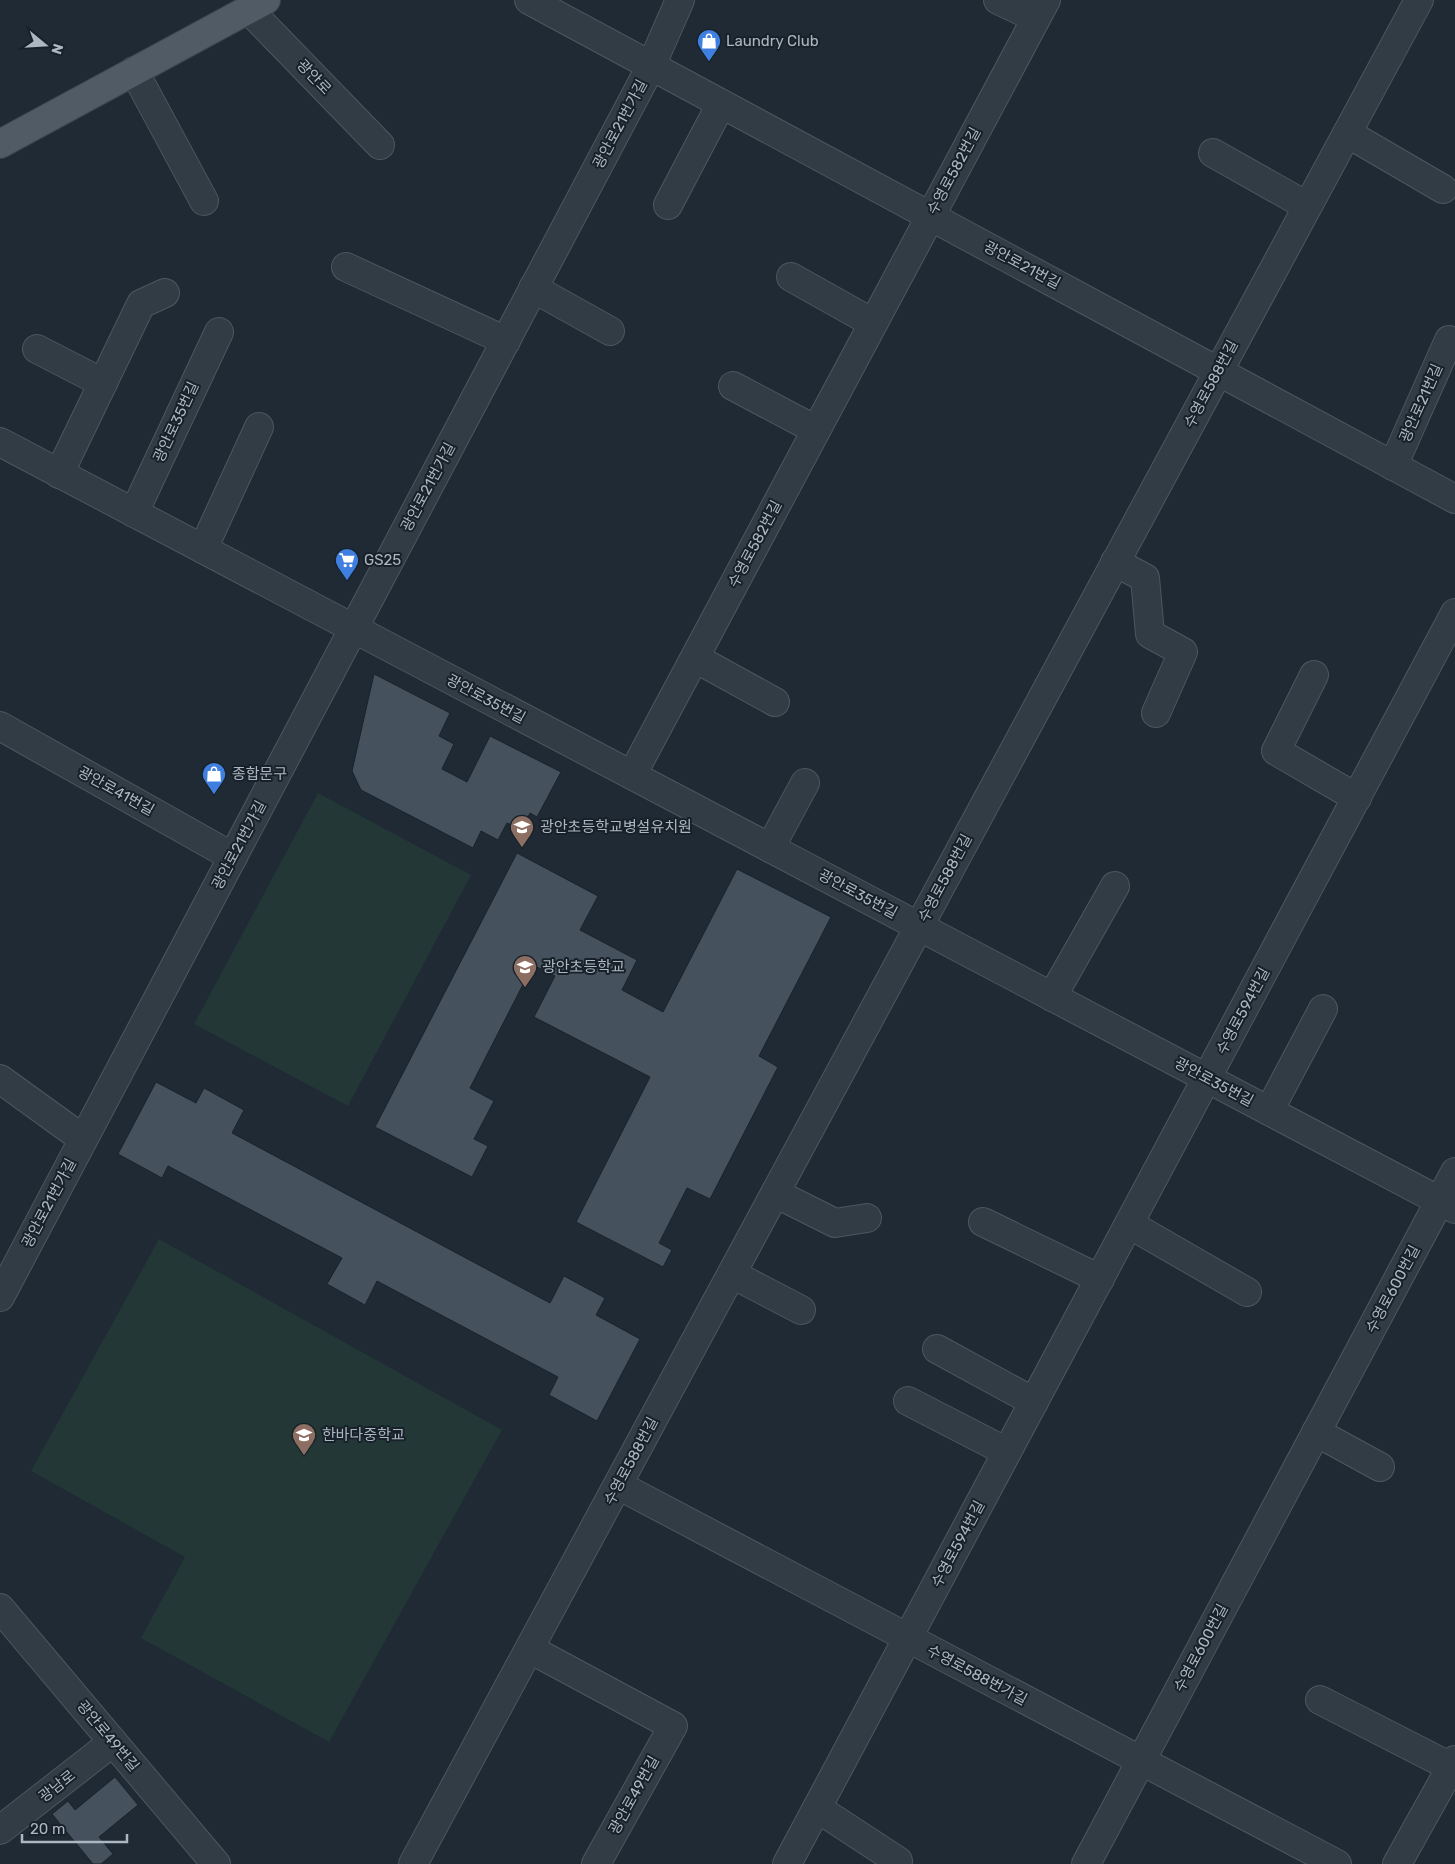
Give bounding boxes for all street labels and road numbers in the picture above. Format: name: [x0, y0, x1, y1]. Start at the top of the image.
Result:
street label: 광안로: [293, 56, 335, 98]
street label: 광안로21번가길: [589, 76, 651, 172]
street label: 수영로582번길: [923, 124, 985, 218]
street label: 광안로21번길: [981, 237, 1063, 293]
street label: 수영로588번길: [1180, 337, 1242, 431]
street label: 광안로21번길: [1396, 361, 1446, 445]
street label: 광안로35번길: [149, 379, 203, 465]
street label: 광안로21번가길: [397, 439, 459, 535]
street label: 수영로582번길: [724, 497, 786, 591]
street label: 광안로35번길: [443, 671, 529, 727]
street label: 광안로41번길: [75, 763, 157, 819]
street label: 광안로21번가길: [208, 797, 270, 893]
street label: 수영로588번길: [914, 831, 976, 925]
street label: 광안로35번길: [815, 866, 901, 922]
street label: 수영로594번길: [1213, 964, 1273, 1058]
street label: 광안로35번길: [1171, 1054, 1257, 1110]
street label: 광안로21번가길: [18, 1155, 80, 1251]
street label: 수영로600번길: [1362, 1242, 1424, 1336]
street label: 수영로588번길: [600, 1414, 662, 1508]
street label: 수영로594번길: [928, 1497, 988, 1591]
street label: 수영로600번길: [1170, 1601, 1232, 1695]
street label: 수영로588번가길: [924, 1641, 1030, 1709]
street label: 광안로49번길: [73, 1697, 143, 1775]
street label: 광안로49번길: [605, 1753, 663, 1837]
street label: 광남로: [35, 1766, 79, 1806]

